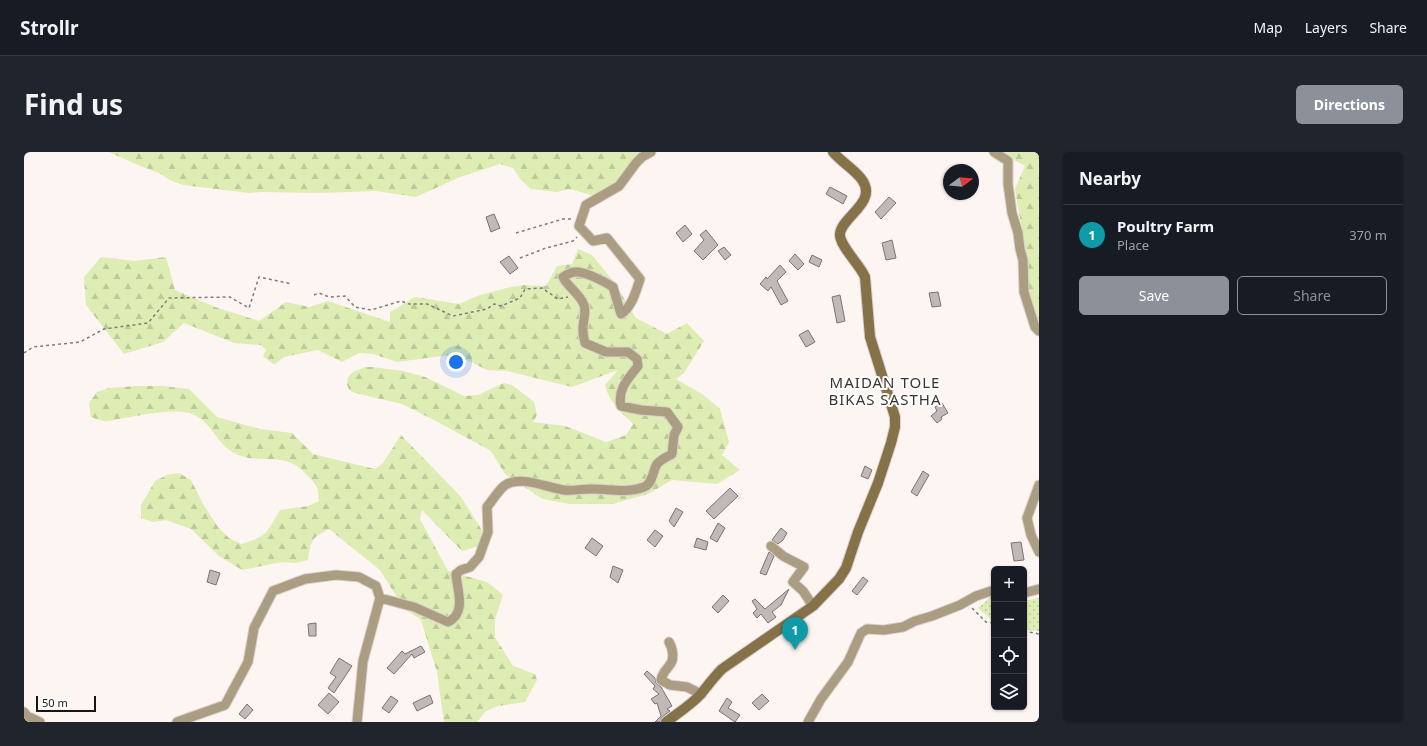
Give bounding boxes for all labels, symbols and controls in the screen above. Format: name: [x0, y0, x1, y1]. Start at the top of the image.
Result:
text: Strollr: [20, 15, 79, 41]
text: Map: [1254, 18, 1283, 37]
text: Layers: [1305, 18, 1347, 37]
text: Share: [1369, 18, 1407, 37]
text: Find us: [24, 85, 123, 123]
button: Directions: [1296, 85, 1403, 124]
north arrow: [943, 164, 979, 200]
text: Nearby: [1079, 167, 1141, 190]
text: Poultry Farm: [1117, 216, 1214, 236]
text: 1: [1088, 226, 1096, 244]
text: 370 m: [1349, 226, 1387, 244]
text: Place: [1117, 236, 1149, 254]
button: Save: [1079, 276, 1229, 315]
button: Share: [1237, 276, 1387, 315]
your location: [446, 352, 466, 372]
district label: MAIDAN TOLE BIKAS SASTHA: [829, 372, 941, 409]
map controls: [991, 566, 1027, 710]
button: +: [991, 566, 1027, 602]
button: −: [991, 602, 1027, 638]
pin: 1: [782, 617, 808, 650]
button: locate: [991, 638, 1027, 674]
button: layers: [991, 674, 1027, 710]
scale bar: [36, 694, 96, 713]
text: 50 m: [42, 695, 68, 710]

